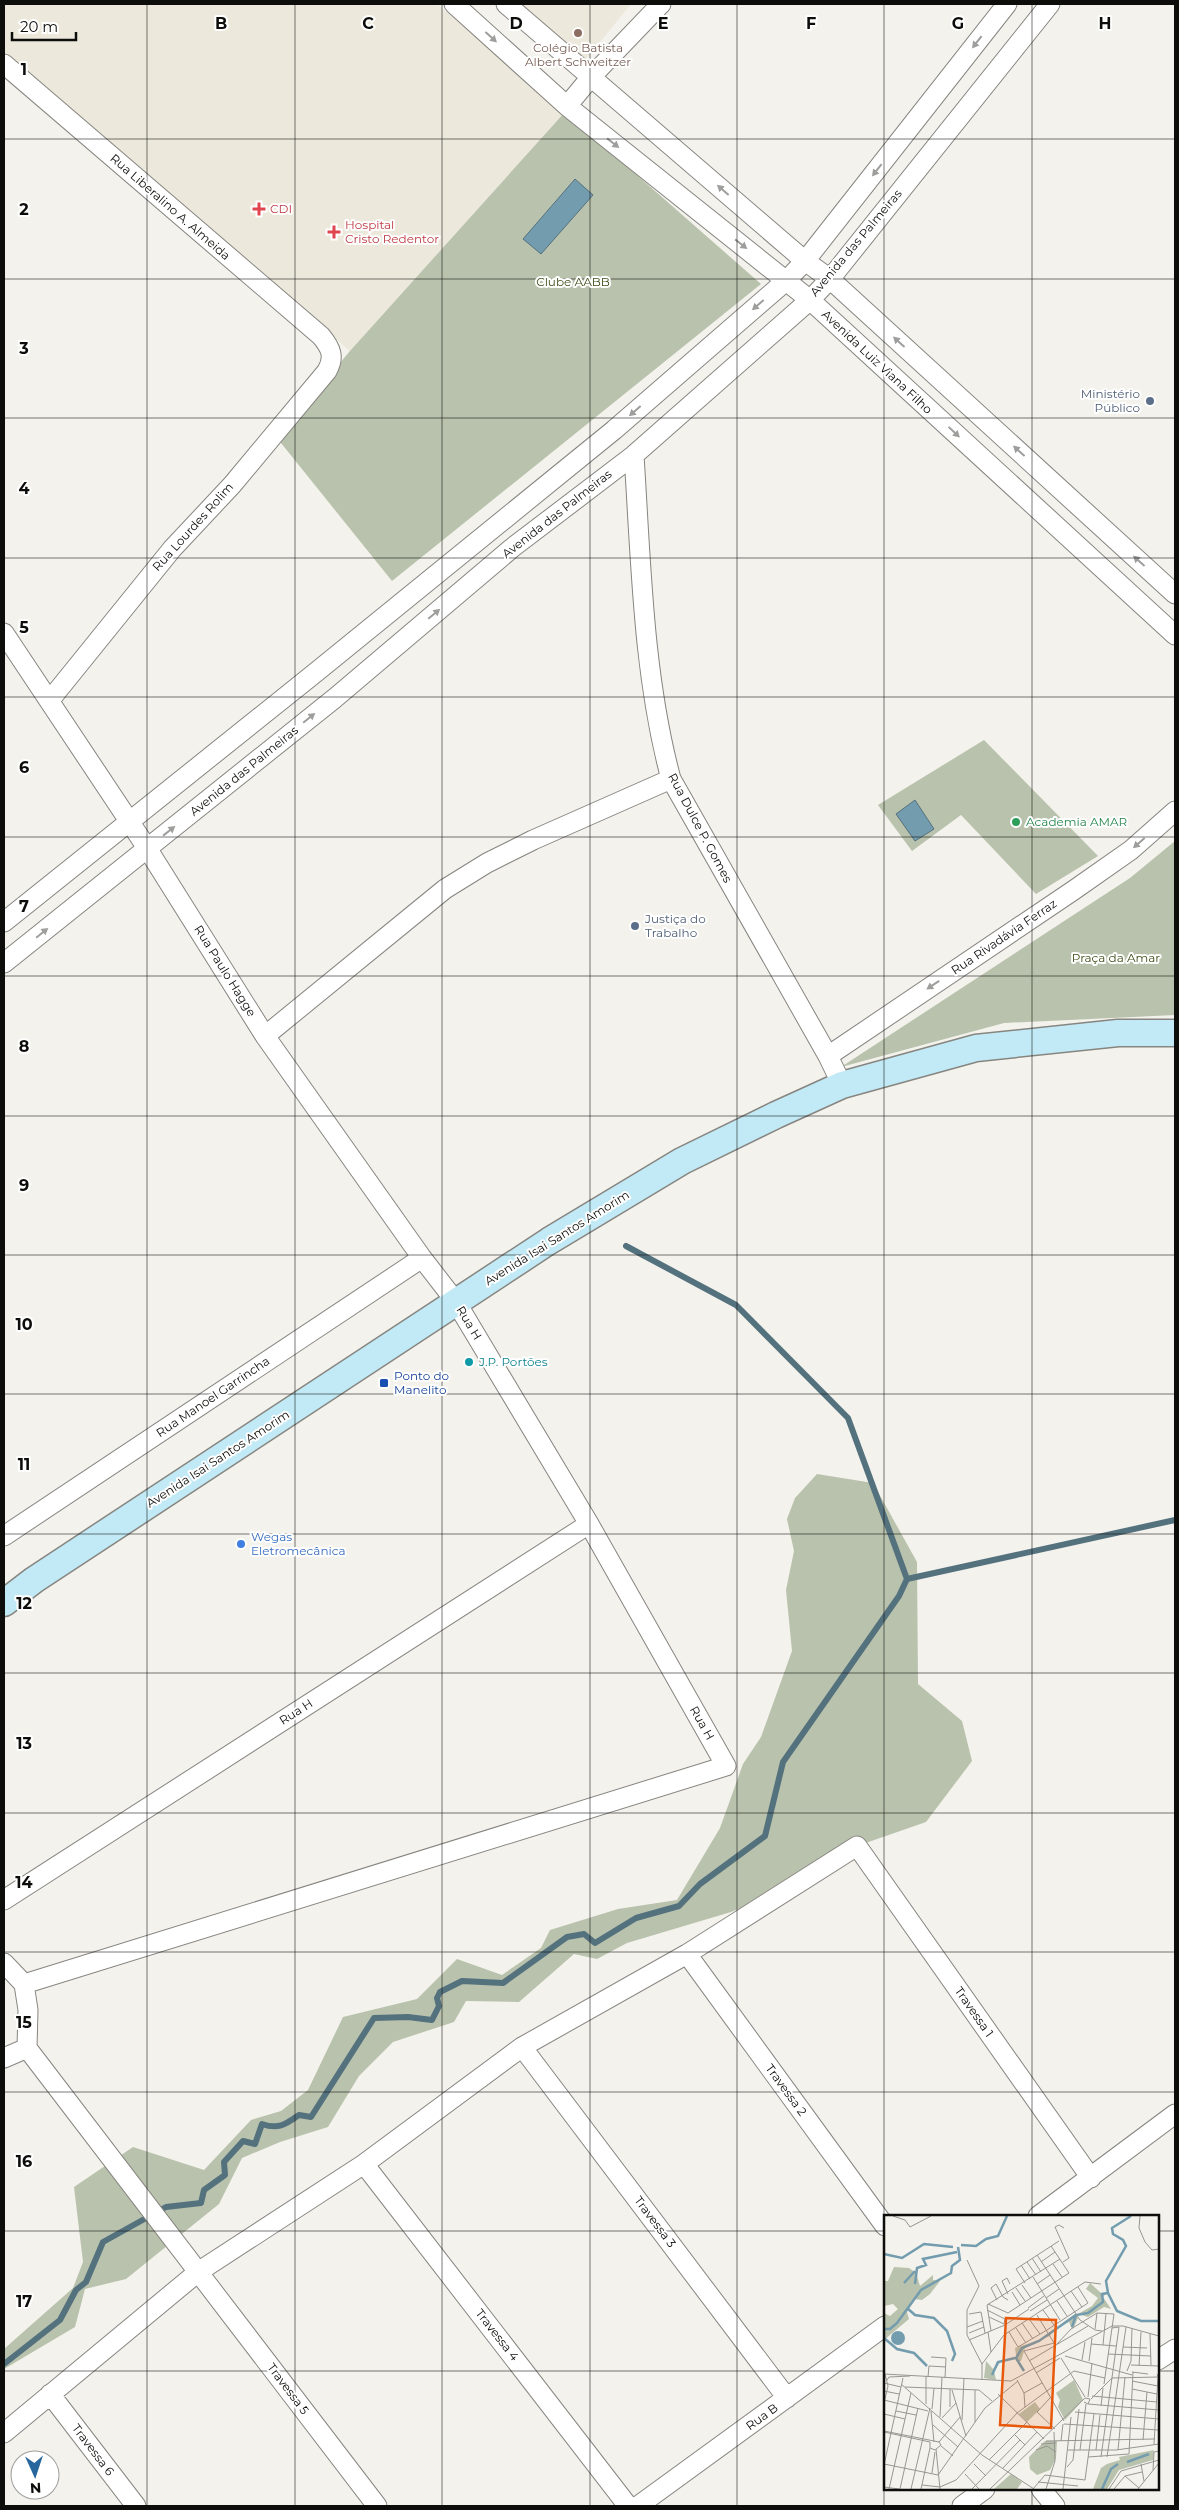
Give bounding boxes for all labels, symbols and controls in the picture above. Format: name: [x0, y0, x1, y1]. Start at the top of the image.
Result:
scale bar: [12, 10, 76, 42]
text: B: [215, 14, 227, 33]
text: C: [362, 14, 374, 33]
text: D: [509, 14, 523, 33]
text: E: [658, 14, 668, 33]
text: F: [806, 14, 816, 33]
text: G: [952, 14, 964, 33]
text: H: [1099, 14, 1111, 33]
text: 20 m: [20, 17, 58, 36]
marker: Colégio Batista Albert Schweitzer: [572, 27, 584, 39]
one-way arrow: [484, 31, 497, 42]
one-way arrow: [971, 35, 982, 48]
place label: Colégio Batista Albert Schweitzer: [525, 40, 631, 69]
text: 1: [21, 60, 27, 79]
one-way arrow: [606, 137, 619, 148]
street label: Rua Liberalino A. Almeida: [107, 150, 233, 263]
one-way arrow: [871, 163, 882, 176]
one-way arrow: [716, 185, 729, 196]
street label: Avenida das Palmeiras: [806, 186, 905, 299]
text: 2: [19, 200, 29, 219]
place label: CDI: [270, 201, 292, 216]
marker: CDI: [252, 202, 266, 216]
place label: Hospital Cristo Redentor: [345, 217, 439, 246]
marker: Hospital Cristo Redentor: [327, 225, 341, 239]
one-way arrow: [734, 238, 747, 249]
park label: Clube AABB: [536, 274, 610, 289]
one-way arrow: [753, 299, 765, 311]
street label: Avenida Luiz Viana Filho: [819, 306, 936, 417]
one-way arrow: [893, 336, 905, 348]
text: 3: [18, 339, 29, 358]
place label: Ministério Público: [1081, 386, 1140, 415]
marker: Ministério Público: [1144, 395, 1156, 407]
one-way arrow: [630, 405, 642, 417]
one-way arrow: [948, 426, 960, 438]
one-way arrow: [1013, 446, 1026, 457]
street label: Avenida das Palmeiras: [499, 466, 615, 561]
text: 4: [18, 479, 30, 498]
street label: Rua Lourdes Rolim: [149, 479, 236, 574]
one-way arrow: [1134, 555, 1146, 567]
one-way arrow: [427, 608, 439, 620]
text: 5: [19, 618, 29, 637]
one-way arrow: [302, 713, 315, 724]
street label: Avenida das Palmeiras: [187, 722, 301, 819]
text: 6: [19, 758, 29, 777]
street label: Rua Dulce P. Gomes: [665, 770, 736, 885]
place label: Academia AMAR: [1026, 814, 1128, 829]
marker: Academia AMAR: [1010, 816, 1022, 828]
one-way arrow: [162, 825, 175, 836]
one-way arrow: [1133, 837, 1145, 849]
street label: Rua Rivadávia Ferraz: [948, 896, 1059, 978]
text: 7: [19, 897, 29, 916]
place label: Justiça do Trabalho: [644, 911, 706, 940]
marker: Justiça do Trabalho: [629, 920, 641, 932]
street label: Rua Paulo Hagge: [191, 922, 260, 1019]
one-way arrow: [35, 927, 48, 938]
park label: Praça da Amar: [1072, 950, 1160, 965]
one-way arrow: [926, 980, 940, 990]
text: 8: [19, 1037, 29, 1056]
text: 9: [19, 1176, 29, 1195]
street label: Avenida Isai Santos Amorim: [482, 1187, 632, 1288]
street label: Rua H: [454, 1303, 485, 1342]
text: 10: [15, 1315, 33, 1334]
street label: Rua Manoel Garrincha: [153, 1353, 272, 1440]
place label: J.P. Portões: [478, 1354, 548, 1369]
marker: J.P. Portões: [463, 1356, 475, 1368]
place label: Ponto do Manelito: [394, 1368, 449, 1397]
marker: Ponto do Manelito: [378, 1377, 390, 1389]
street label: Avenida Isai Santos Amorim: [143, 1407, 292, 1511]
text: 11: [18, 1455, 30, 1474]
place label: Wegas Eletromecânica: [251, 1529, 346, 1558]
marker: Wegas Eletromecânica: [235, 1538, 247, 1550]
text: 12: [16, 1594, 32, 1613]
street label: Rua H: [276, 1695, 315, 1728]
street label: Rua H: [687, 1703, 718, 1742]
text: 13: [16, 1734, 32, 1753]
text: 14: [15, 1873, 33, 1892]
street label: Travessa 1: [952, 1984, 997, 2040]
text: 15: [16, 2013, 32, 2032]
street label: Travessa 2: [763, 2061, 810, 2119]
text: 16: [16, 2152, 32, 2171]
street label: Travessa 3: [631, 2193, 680, 2250]
inset map: [884, 2215, 1159, 2490]
text: 17: [16, 2292, 32, 2311]
street label: Travessa 4: [473, 2306, 522, 2364]
street label: Travessa 5: [264, 2360, 313, 2417]
street label: Rua B: [743, 2400, 781, 2433]
street label: Travessa 6: [69, 2421, 118, 2479]
north arrow: [10, 2450, 60, 2500]
text: N: [30, 2479, 42, 2497]

